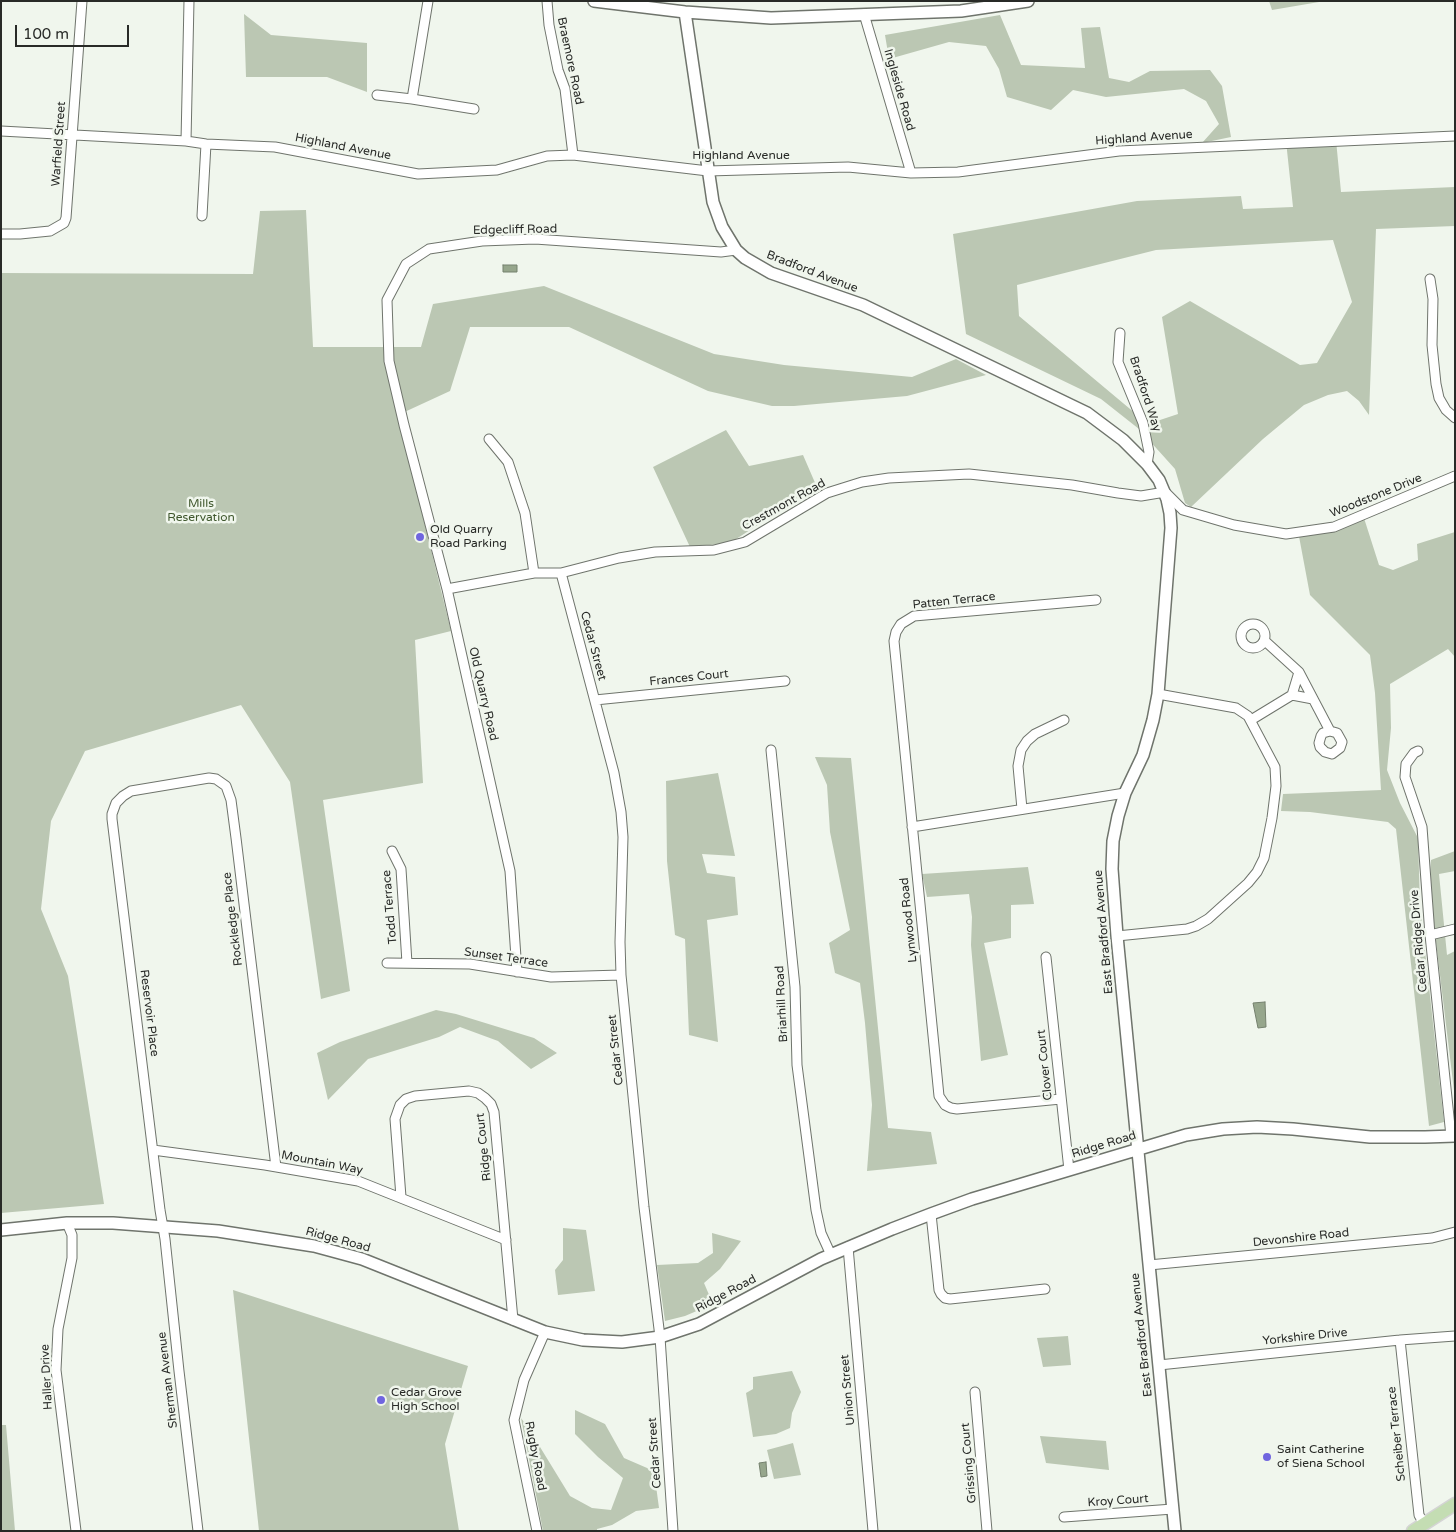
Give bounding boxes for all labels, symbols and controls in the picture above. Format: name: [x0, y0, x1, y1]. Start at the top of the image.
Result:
scale bar: [18, 15, 131, 47]
street label: Braemore Road: [554, 16, 586, 106]
text: 100 m: [23, 25, 69, 43]
street label: Ingleside Road: [880, 47, 918, 133]
street label: Warfield Street: [49, 101, 69, 187]
street label: Highland Avenue: [1095, 127, 1193, 149]
street label: Highland Avenue: [294, 131, 392, 163]
street label: Highland Avenue: [692, 149, 790, 163]
street label: Edgecliff Road: [473, 222, 557, 238]
street label: Bradford Avenue: [764, 248, 860, 296]
street label: Bradford Way: [1126, 354, 1164, 434]
street label: Woodstone Drive: [1328, 471, 1424, 521]
street label: Crestmont Road: [740, 476, 828, 534]
park label: Mills Reservation: [167, 497, 235, 525]
place label: Old Quarry Road Parking: [430, 523, 507, 551]
marker: Old Quarry Road Parking: [414, 531, 426, 543]
street label: Patten Terrace: [912, 589, 996, 613]
street label: Cedar Street: [577, 610, 609, 682]
street label: Old Quarry Road: [465, 646, 501, 742]
street label: Frances Court: [649, 667, 729, 689]
street label: Todd Terrace: [380, 869, 400, 945]
street label: East Bradford Avenue: [1091, 869, 1117, 995]
street label: Rockledge Place: [220, 871, 246, 967]
street label: Lynwood Road: [897, 877, 921, 963]
street label: Cedar Ridge Drive: [1407, 889, 1431, 993]
street label: Sunset Terrace: [463, 945, 549, 971]
street label: Briarhill Road: [773, 965, 791, 1043]
street label: Reservoir Place: [137, 969, 161, 1057]
street label: Cedar Street: [605, 1014, 627, 1086]
street label: Clover Court: [1034, 1029, 1056, 1101]
street label: Ridge Court: [473, 1112, 495, 1182]
street label: Ridge Road: [1070, 1128, 1138, 1162]
street label: Mountain Way: [280, 1148, 364, 1178]
street label: Ridge Road: [304, 1224, 372, 1256]
street label: Devonshire Road: [1252, 1226, 1350, 1250]
street label: Ridge Road: [693, 1272, 759, 1316]
street label: East Bradford Avenue: [1128, 1272, 1156, 1398]
street label: Yorkshire Drive: [1262, 1325, 1348, 1349]
street label: Sherman Avenue: [155, 1331, 181, 1429]
street label: Haller Drive: [38, 1344, 56, 1410]
street label: Union Street: [838, 1354, 858, 1426]
place label: Cedar Grove High School: [391, 1386, 462, 1414]
street label: Scheiber Terrace: [1385, 1386, 1409, 1482]
marker: Cedar Grove High School: [375, 1394, 387, 1406]
street label: Cedar Street: [645, 1417, 665, 1489]
street label: Rugby Road: [521, 1420, 549, 1492]
street label: Grissing Court: [958, 1422, 980, 1504]
place label: Saint Catherine of Siena School: [1277, 1443, 1365, 1471]
marker: Saint Catherine of Siena School: [1261, 1451, 1273, 1463]
street label: Kroy Court: [1087, 1492, 1149, 1510]

